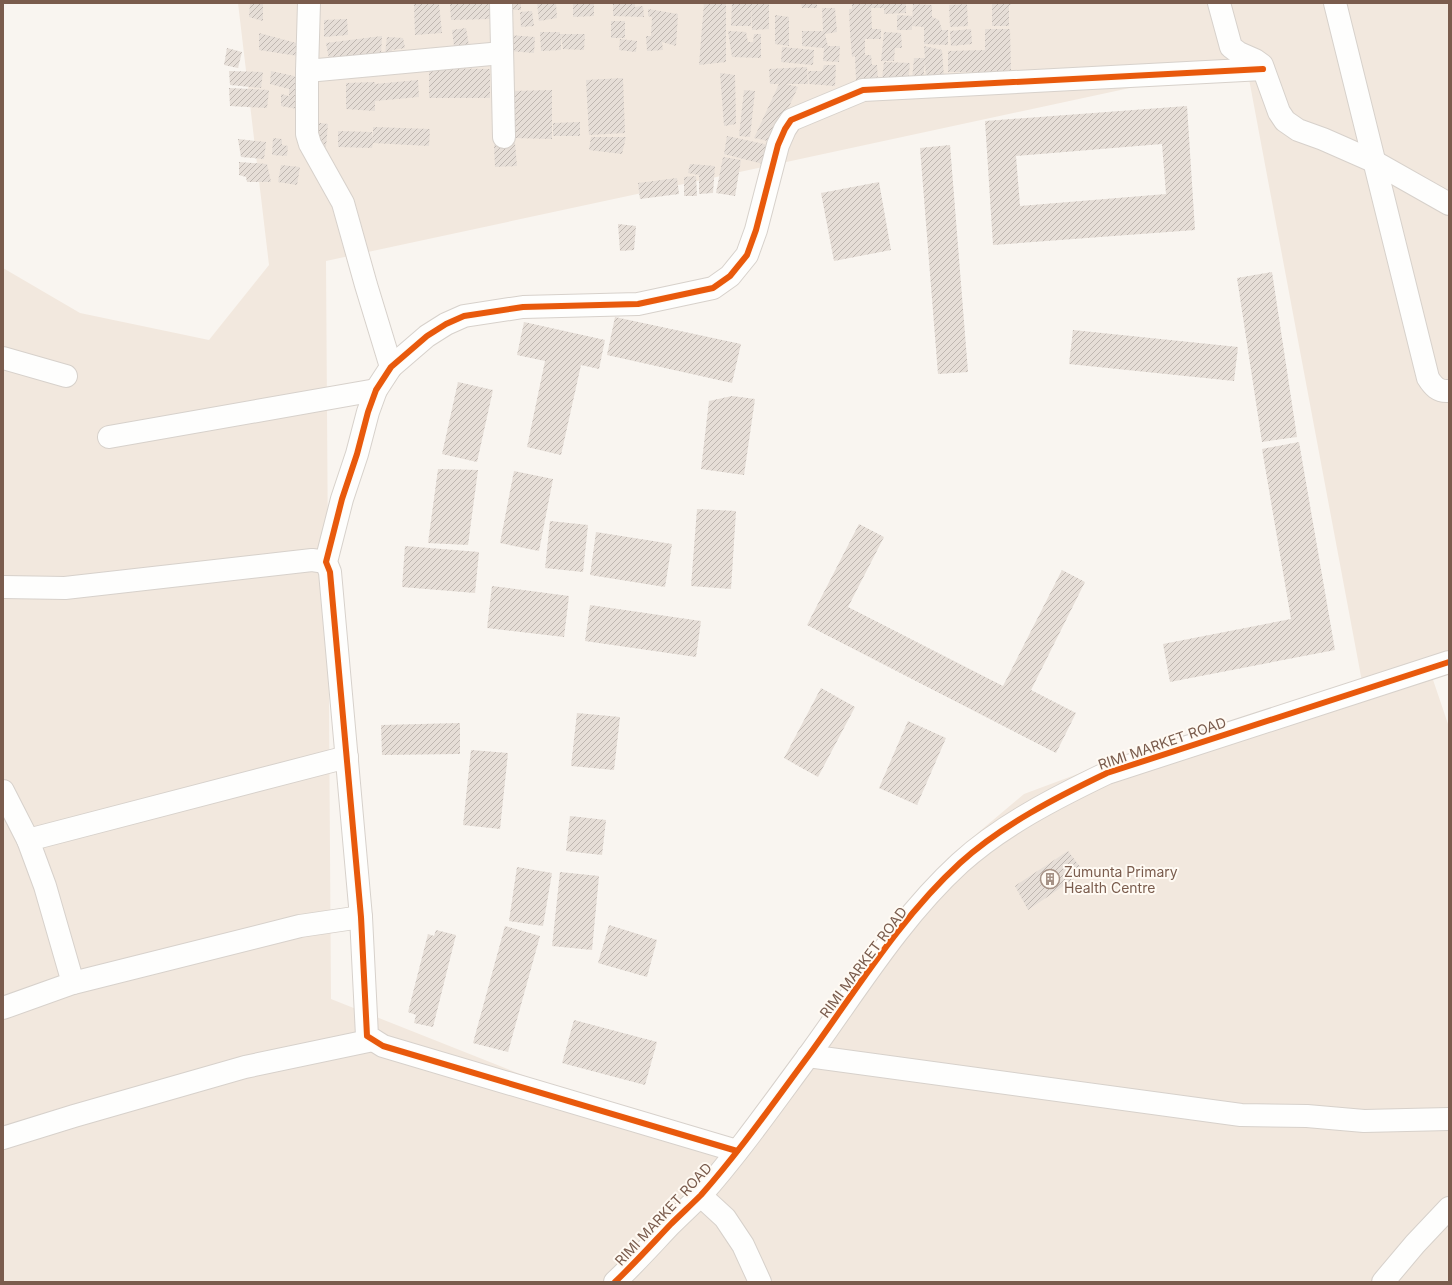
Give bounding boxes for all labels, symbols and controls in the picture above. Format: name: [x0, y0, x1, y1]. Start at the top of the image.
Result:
street label: RIMI MARKET ROAD: [1096, 713, 1228, 773]
place label: Zumunta Primary Health Centre: [1064, 863, 1178, 896]
building icon: Zumunta Primary Health Centre: [1039, 868, 1061, 890]
street label: RIMI MARKET ROAD: [816, 903, 910, 1021]
street label: RIMI MARKET ROAD: [611, 1159, 715, 1269]

